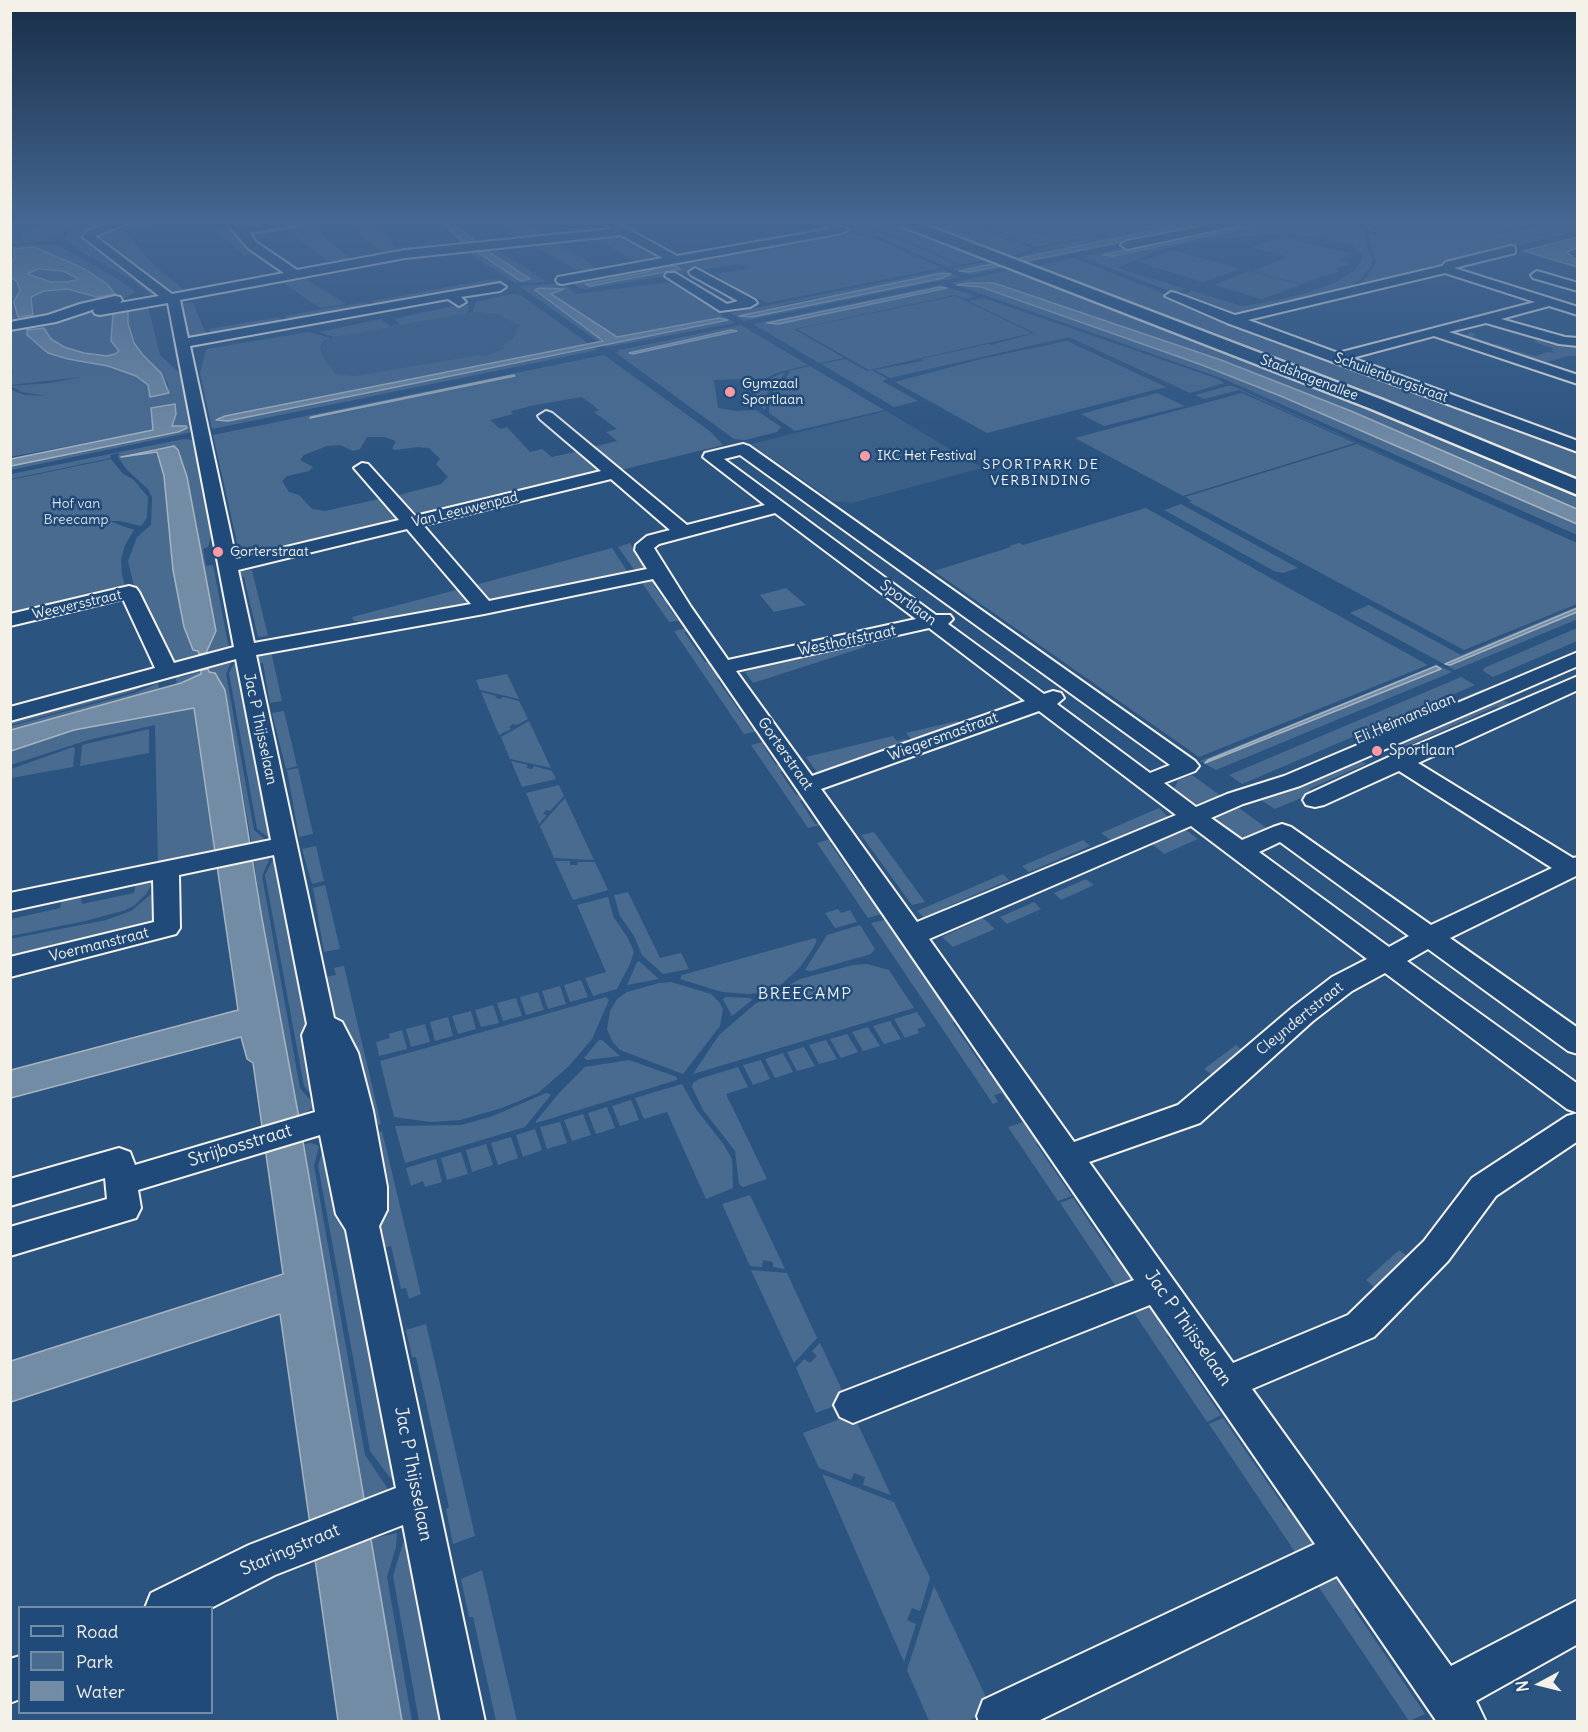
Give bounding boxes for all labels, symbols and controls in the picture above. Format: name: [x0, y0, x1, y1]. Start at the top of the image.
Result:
street label: Schuilenburgstraat: [1332, 350, 1450, 406]
street label: Stadshagenallee: [1258, 352, 1360, 404]
place label: Gymzaal Sportlaan: [742, 376, 803, 408]
marker: Gymzaal Sportlaan: [723, 385, 737, 399]
place label: IKC Het Festival: [877, 448, 976, 464]
marker: IKC Het Festival: [858, 449, 872, 463]
district label: SPORTPARK DE VERBINDING: [983, 457, 1099, 490]
street label: Van Leeuwenpad: [410, 489, 520, 531]
park label: Hof van Breecamp: [44, 496, 108, 528]
place label: Gorterstraat: [230, 544, 309, 560]
marker: Gorterstraat: [211, 545, 225, 559]
street label: Sportlaan: [876, 576, 940, 630]
street label: Weeversstraat: [31, 587, 123, 623]
street label: Westhoffstraat: [796, 622, 898, 660]
street label: Jac P Thijsselaan: [239, 671, 281, 787]
street label: Eli Heimanslaan: [1352, 690, 1458, 748]
street label: Wiegersmastraat: [885, 709, 1001, 765]
street label: Gorterstraat: [753, 714, 817, 794]
place label: Sportlaan: [1389, 742, 1455, 760]
marker: Sportlaan: [1370, 744, 1384, 758]
street label: Voermanstraat: [47, 924, 151, 966]
street label: Cleyndertstraat: [1253, 978, 1347, 1060]
district label: BREECAMP: [758, 984, 852, 1004]
street label: Strijbosstraat: [186, 1120, 294, 1172]
street label: Jac P Thijsselaan: [1140, 1266, 1236, 1390]
street label: Jac P Thijsselaan: [389, 1405, 437, 1543]
street label: Staringstraat: [237, 1519, 343, 1581]
legend: [18, 1606, 213, 1714]
text: Road: [76, 1620, 118, 1643]
text: Park: [76, 1650, 113, 1673]
north arrow: [1510, 1654, 1570, 1714]
text: N: [1512, 1679, 1533, 1693]
text: Water: [76, 1680, 125, 1703]

